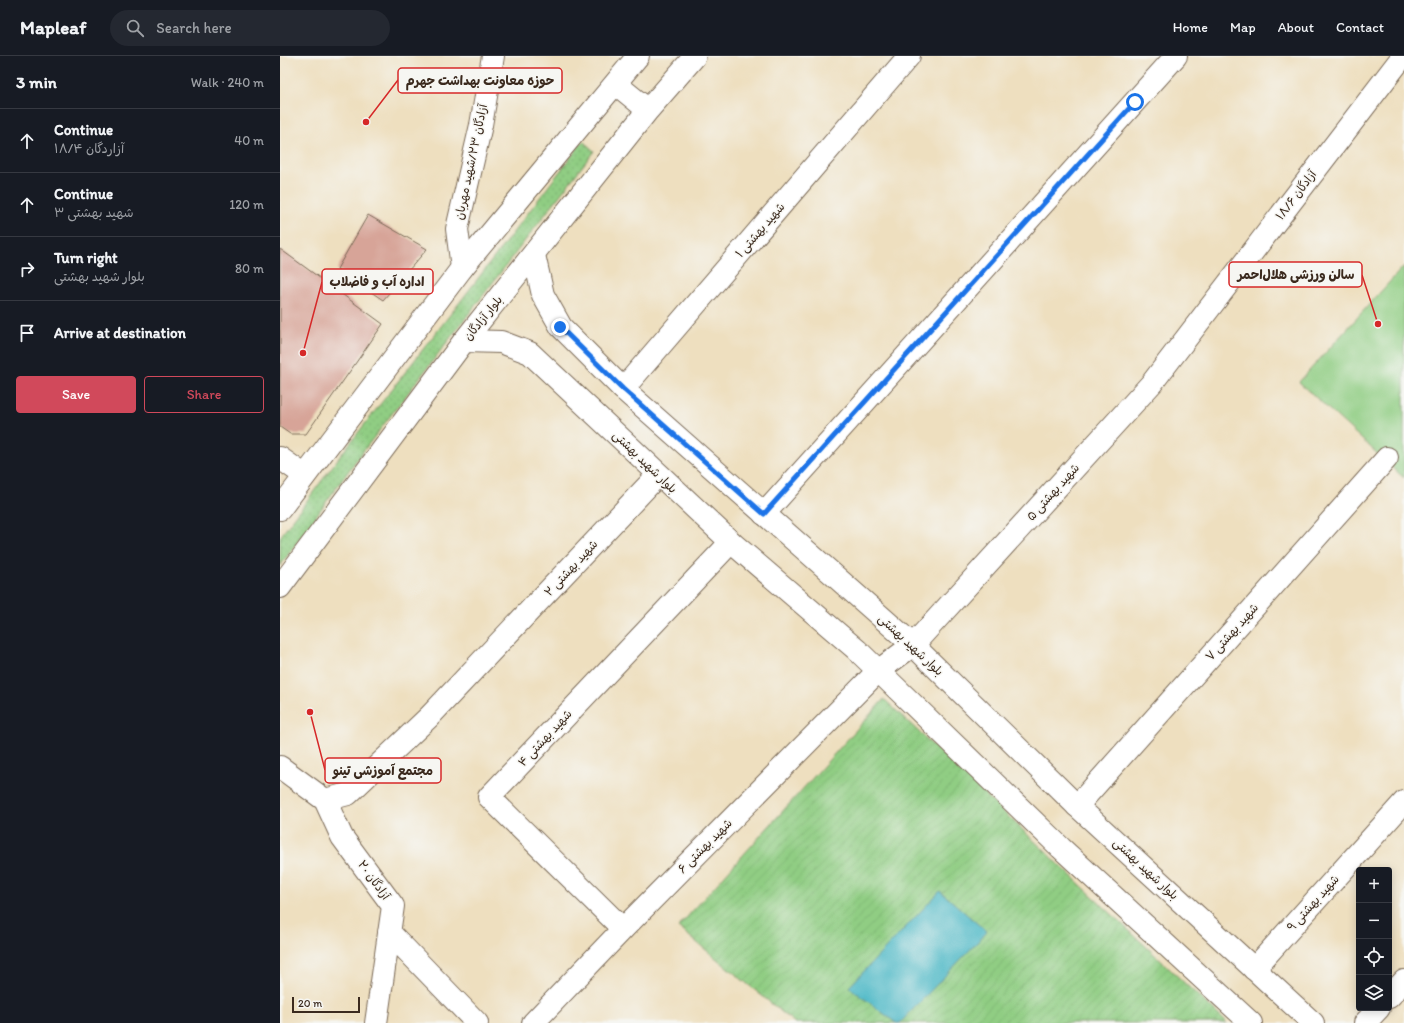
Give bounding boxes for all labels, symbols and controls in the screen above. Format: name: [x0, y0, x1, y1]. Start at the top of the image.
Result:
search box: [110, 10, 390, 46]
text: Mapleaf: [20, 16, 86, 39]
icon: search: [124, 17, 146, 39]
text: Search here: [156, 19, 232, 37]
text: Home: [1173, 19, 1208, 36]
text: Map: [1230, 19, 1256, 36]
text: About: [1278, 19, 1314, 36]
text: Contact: [1336, 19, 1384, 36]
callout: حوزه معاونت بهداشت جهرم: [398, 68, 562, 93]
text: 3 min: [16, 72, 57, 92]
text: حوزه معاونت بهداشت جهرم: [406, 73, 555, 91]
text: Walk · 240 m: [191, 75, 264, 90]
route start: [1126, 93, 1144, 111]
street label: آزادگان ۲۳/شهید مهربان: [452, 102, 491, 221]
text: Continue: [54, 121, 113, 139]
icon: ahead: [16, 130, 38, 152]
text: 40 m: [234, 133, 264, 148]
text: آزاردگان ۱۸/۴: [54, 141, 124, 156]
street label: آزادگان ۱۸/۶: [1273, 167, 1320, 223]
text: Continue: [54, 185, 113, 203]
icon: ahead: [16, 194, 38, 216]
text: 120 m: [229, 197, 264, 212]
street label: شهید بهشتی ۱: [732, 200, 788, 261]
text: شهید بهشتی ۳: [54, 205, 134, 220]
text: Turn right: [54, 249, 118, 267]
icon: right: [16, 258, 38, 280]
text: 80 m: [235, 261, 264, 276]
callout: سالن ورزشی هلال‌احمر: [1229, 262, 1362, 287]
text: سالن ورزشی هلال‌احمر: [1235, 267, 1355, 283]
text: بلوار شهید بهشتی: [54, 269, 145, 284]
callout: اداره آب و فاضلاب: [322, 269, 433, 294]
text: اداره آب و فاضلاب: [330, 274, 424, 290]
street label: بلوار آزادگان: [461, 293, 506, 344]
route end: [551, 318, 569, 336]
icon: arrive: [16, 322, 38, 344]
text: Arrive at destination: [54, 324, 186, 342]
button: Save: [16, 376, 136, 413]
button: Share: [144, 376, 264, 413]
street label: بلوار شهید بهشتی: [609, 428, 680, 497]
street label: شهید بهشتی ۵: [1024, 461, 1083, 524]
street label: شهید بهشتی ۲: [541, 537, 601, 600]
street label: شهید بهشتی ۷: [1203, 601, 1262, 664]
street label: بلوار شهید بهشتی: [875, 611, 946, 679]
street label: شهید بهشتی ۴: [515, 707, 576, 770]
callout: مجتمع آموزشی تینو: [325, 758, 441, 783]
text: مجتمع آموزشی تینو: [332, 763, 433, 780]
street label: شهید بهشتی ۶: [675, 816, 736, 877]
street label: بلوار شهید بهشتی: [1110, 835, 1181, 903]
street label: آزادگان ۲۰: [355, 858, 394, 903]
map controls: [1356, 867, 1392, 1011]
button: +: [1356, 867, 1392, 903]
street label: شهید بهشتی ۹: [1284, 872, 1343, 935]
button: −: [1356, 903, 1392, 939]
button: locate: [1356, 939, 1392, 975]
button: layers: [1356, 975, 1392, 1011]
scale bar: [292, 995, 360, 1014]
text: 20 m: [298, 997, 322, 1010]

